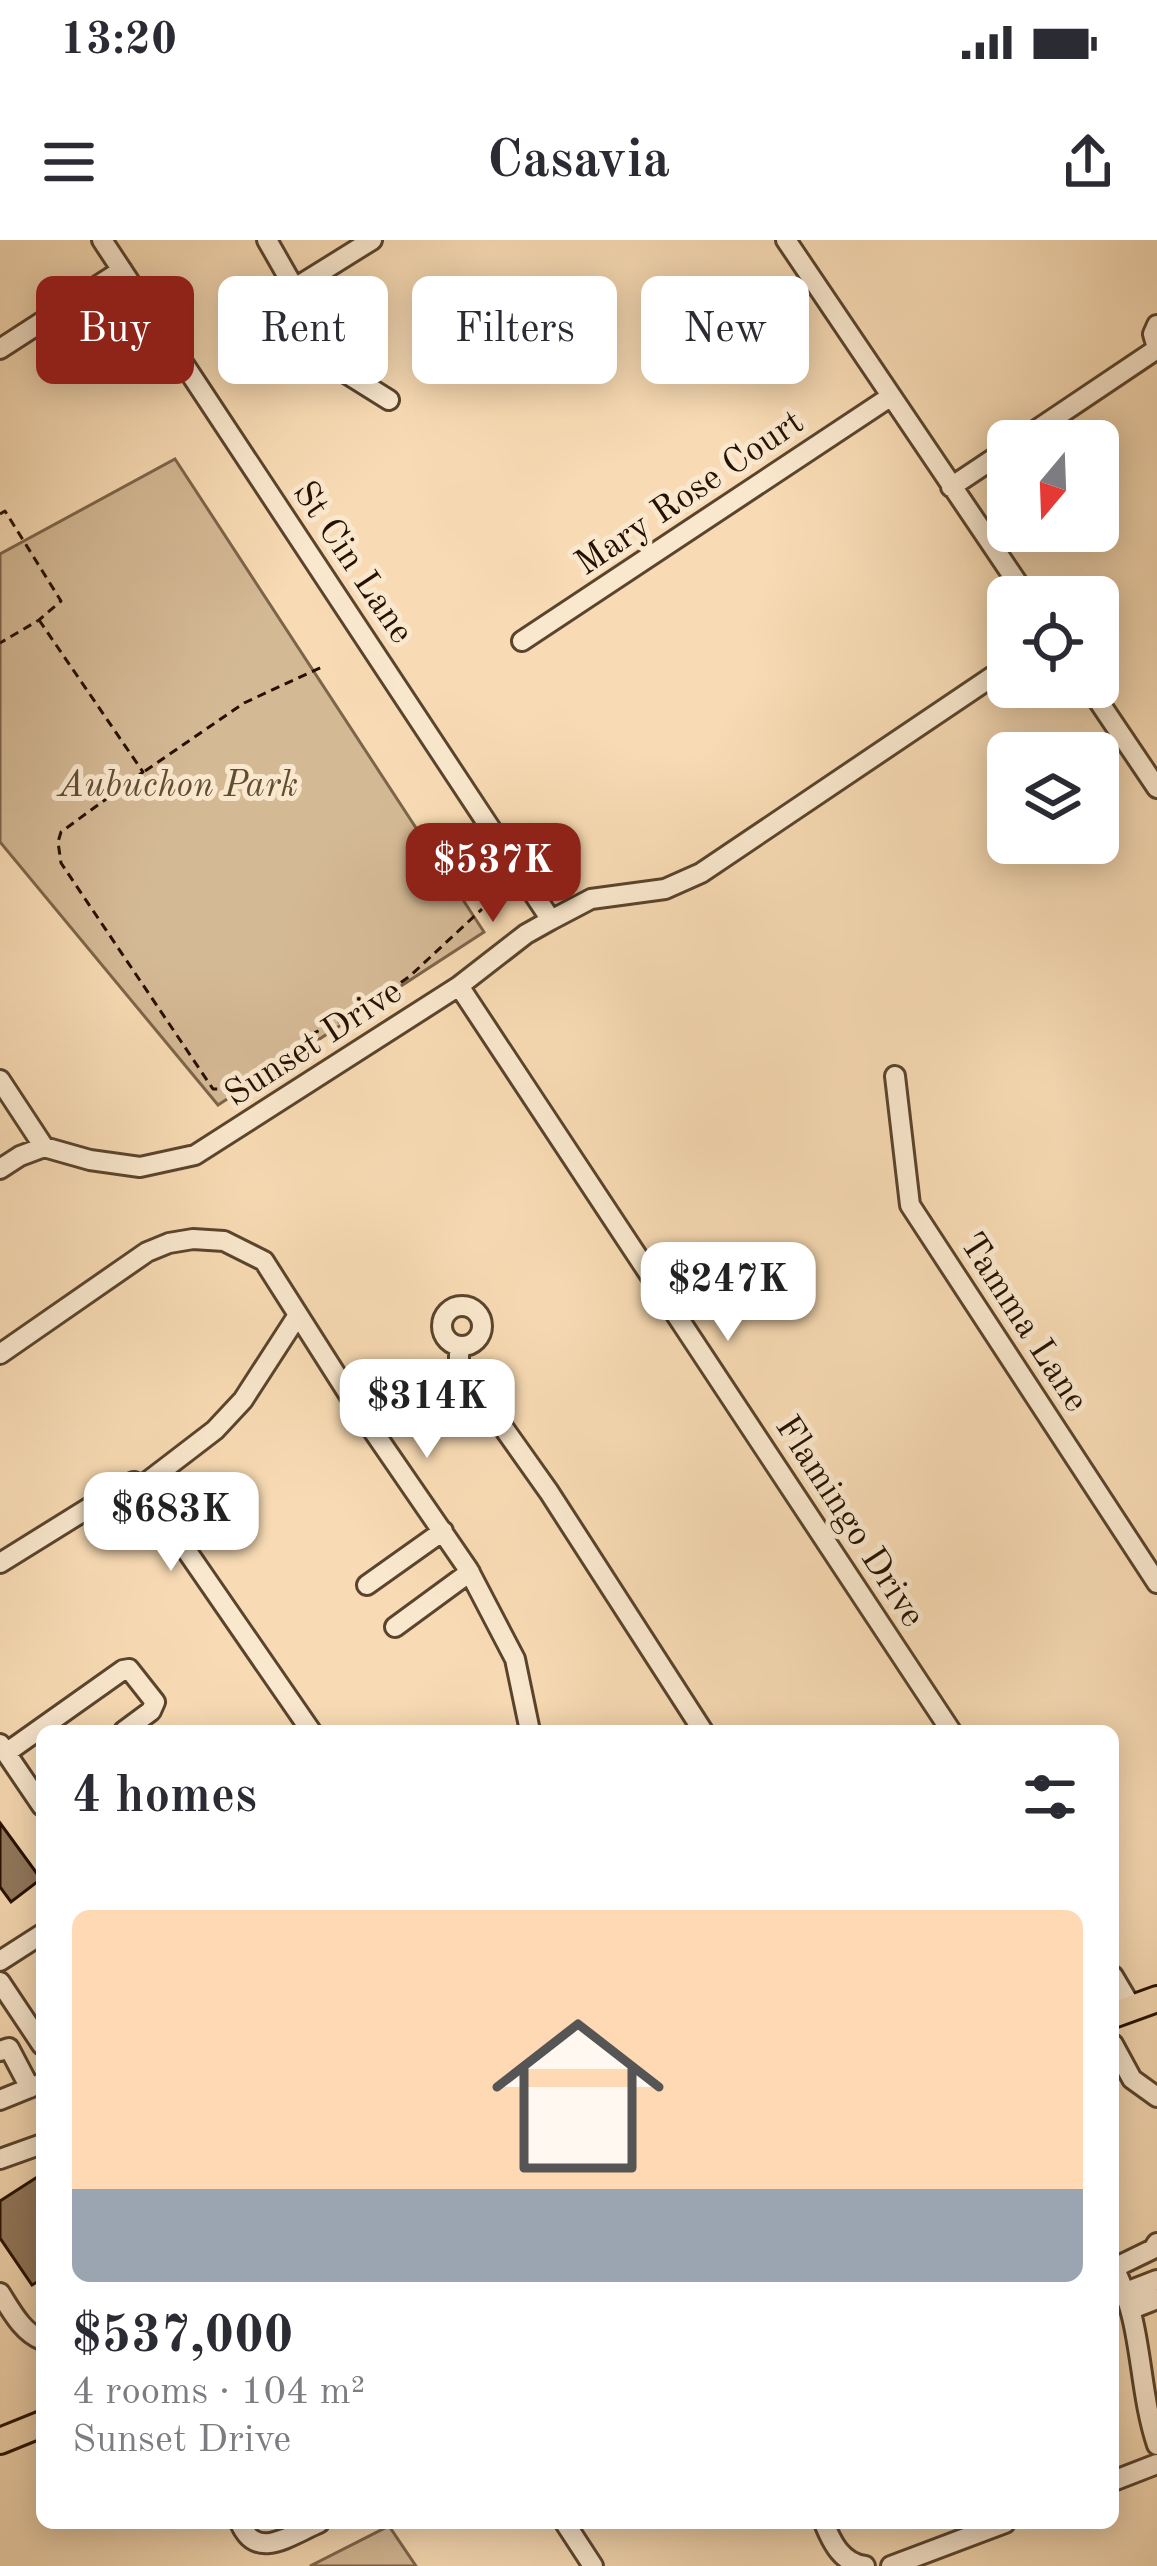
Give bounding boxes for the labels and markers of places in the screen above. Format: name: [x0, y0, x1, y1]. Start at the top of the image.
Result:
pin: $537K: [409, 823, 577, 925]
pin: $247K: [644, 1242, 812, 1344]
pin: $314K: [343, 1359, 511, 1461]
pin: $683K: [87, 1472, 255, 1574]

